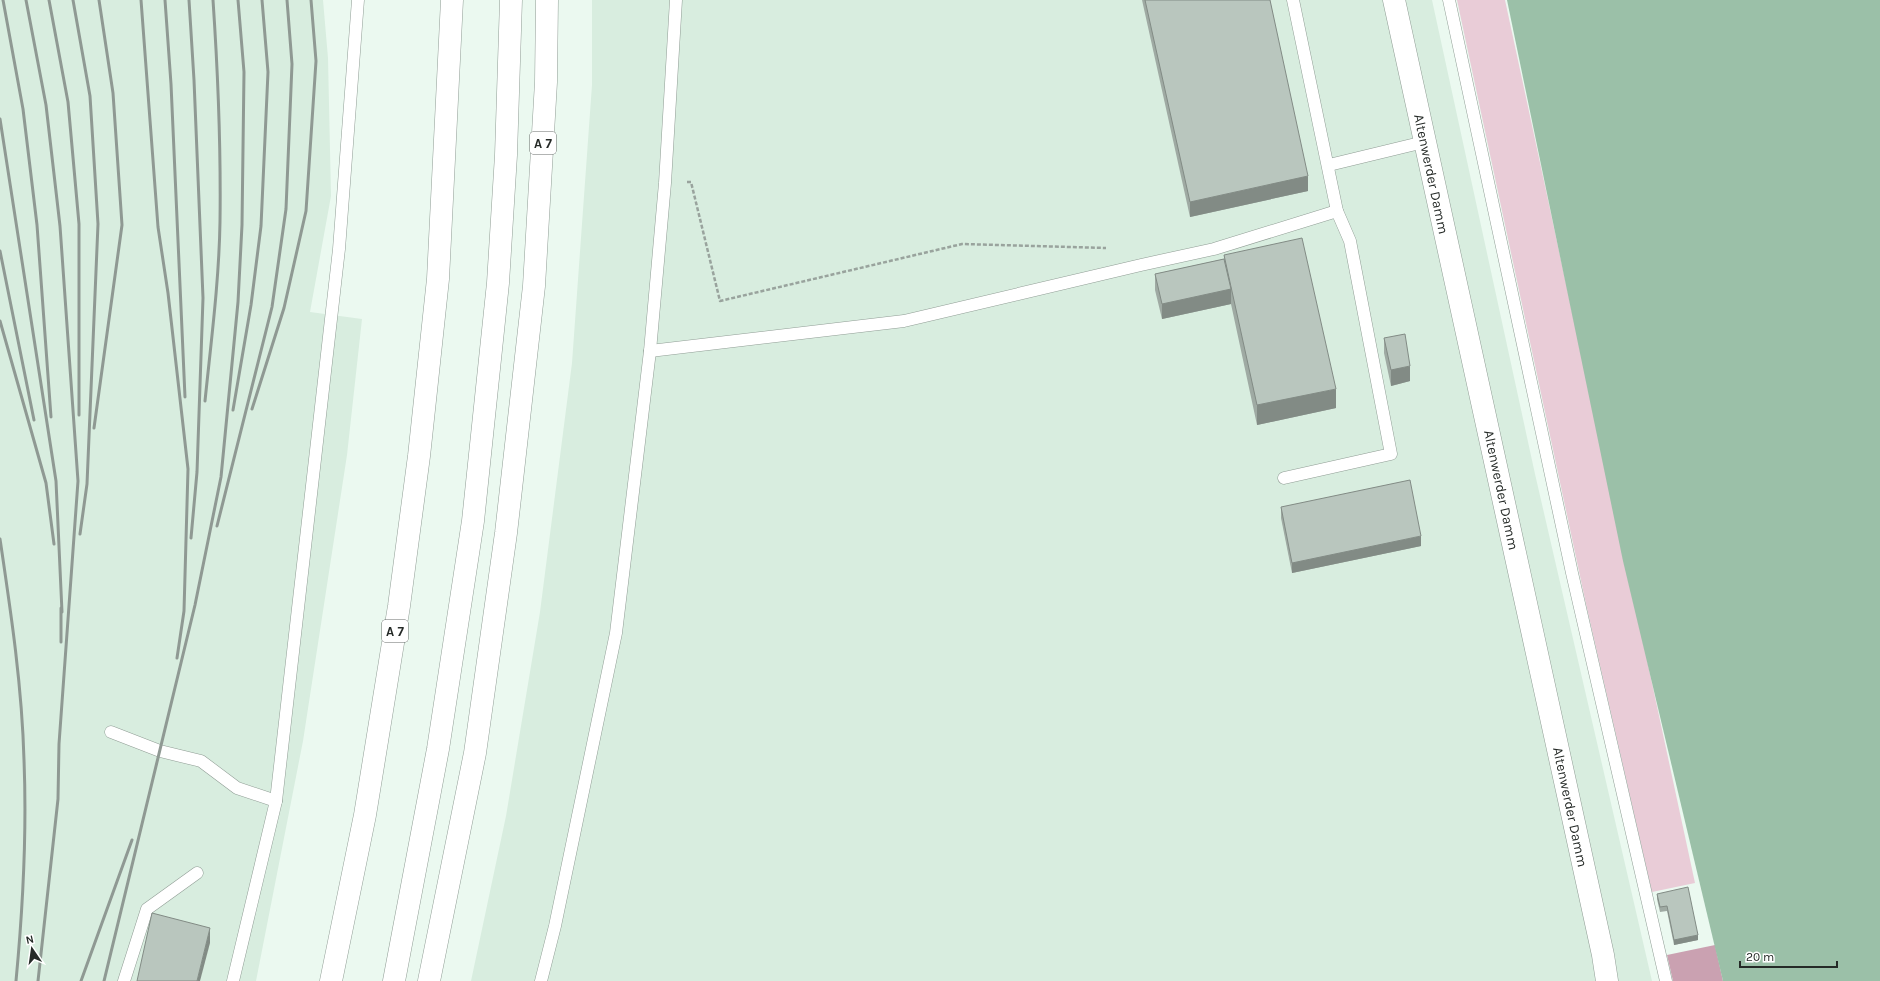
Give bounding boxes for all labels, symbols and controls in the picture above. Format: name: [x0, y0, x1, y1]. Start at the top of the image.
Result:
street label: Altenwerder Damm: [1410, 112, 1452, 236]
road number: A 7: [530, 132, 556, 154]
street label: Altenwerder Damm: [1480, 428, 1522, 552]
road number: A 7: [382, 620, 408, 642]
street label: Altenwerder Damm: [1549, 745, 1591, 869]
north arrow: [12, 929, 52, 969]
text: N: [25, 933, 35, 947]
scale bar: [1740, 943, 1837, 969]
text: 20 m: [1746, 950, 1774, 964]

